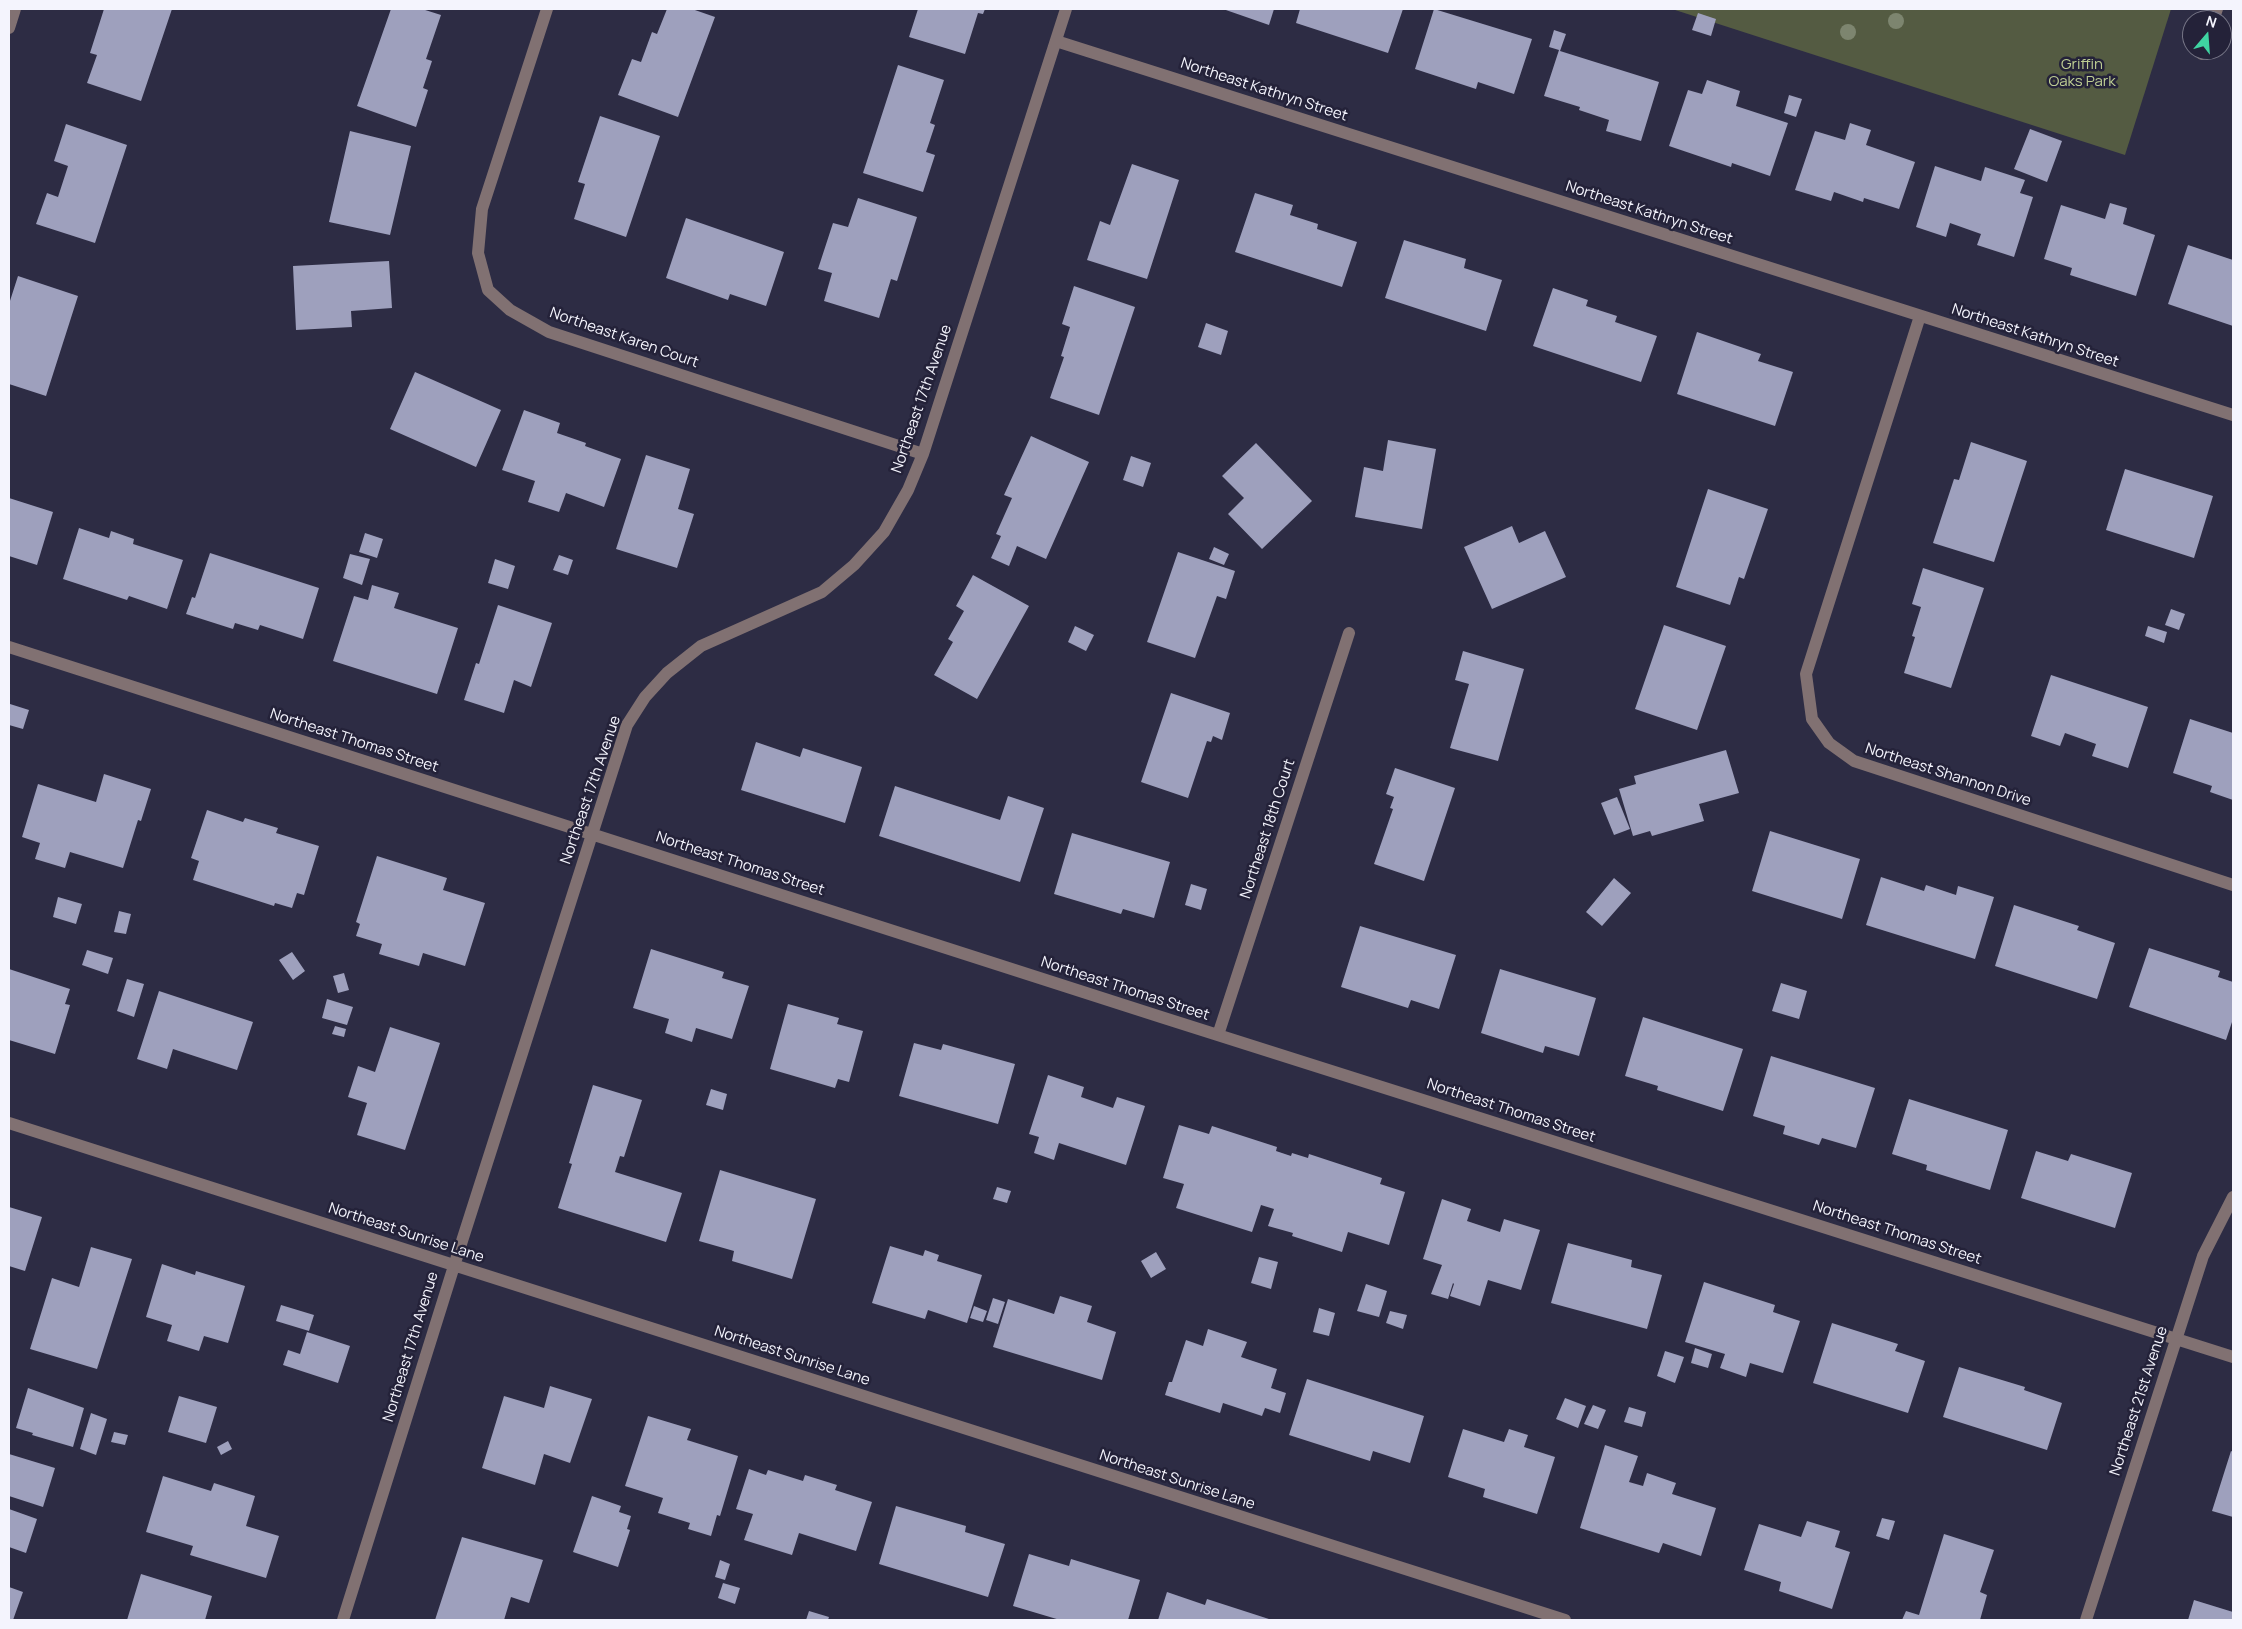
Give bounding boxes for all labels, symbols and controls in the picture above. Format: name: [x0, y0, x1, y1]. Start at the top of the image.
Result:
north arrow: [2182, 10, 2232, 60]
text: N: [2204, 11, 2219, 32]
street label: Northeast Kathryn Street: [1178, 54, 1350, 126]
park label: Griffin Oaks Park: [2048, 56, 2116, 91]
street label: Northeast Kathryn Street: [1563, 177, 1735, 249]
street label: Northeast Kathryn Street: [1949, 300, 2121, 372]
street label: Northeast Karen Court: [547, 304, 701, 372]
street label: Northeast 17th Avenue: [888, 322, 956, 476]
street label: Northeast Thomas Street: [268, 705, 440, 777]
street label: Northeast 17th Avenue: [557, 713, 625, 867]
street label: Northeast Shannon Drive: [1863, 740, 2033, 810]
street label: Northeast 18th Court: [1237, 757, 1299, 901]
street label: Northeast Thomas Street: [654, 828, 826, 900]
street label: Northeast Thomas Street: [1039, 953, 1211, 1025]
street label: Northeast Thomas Street: [1425, 1075, 1597, 1147]
street label: Northeast Thomas Street: [1811, 1197, 1983, 1269]
street label: Northeast Sunrise Lane: [326, 1199, 486, 1267]
street label: Northeast 17th Avenue: [380, 1270, 442, 1424]
street label: Northeast Sunrise Lane: [712, 1322, 872, 1390]
street label: Northeast 21st Avenue: [2106, 1324, 2172, 1478]
street label: Northeast Sunrise Lane: [1097, 1446, 1257, 1514]

